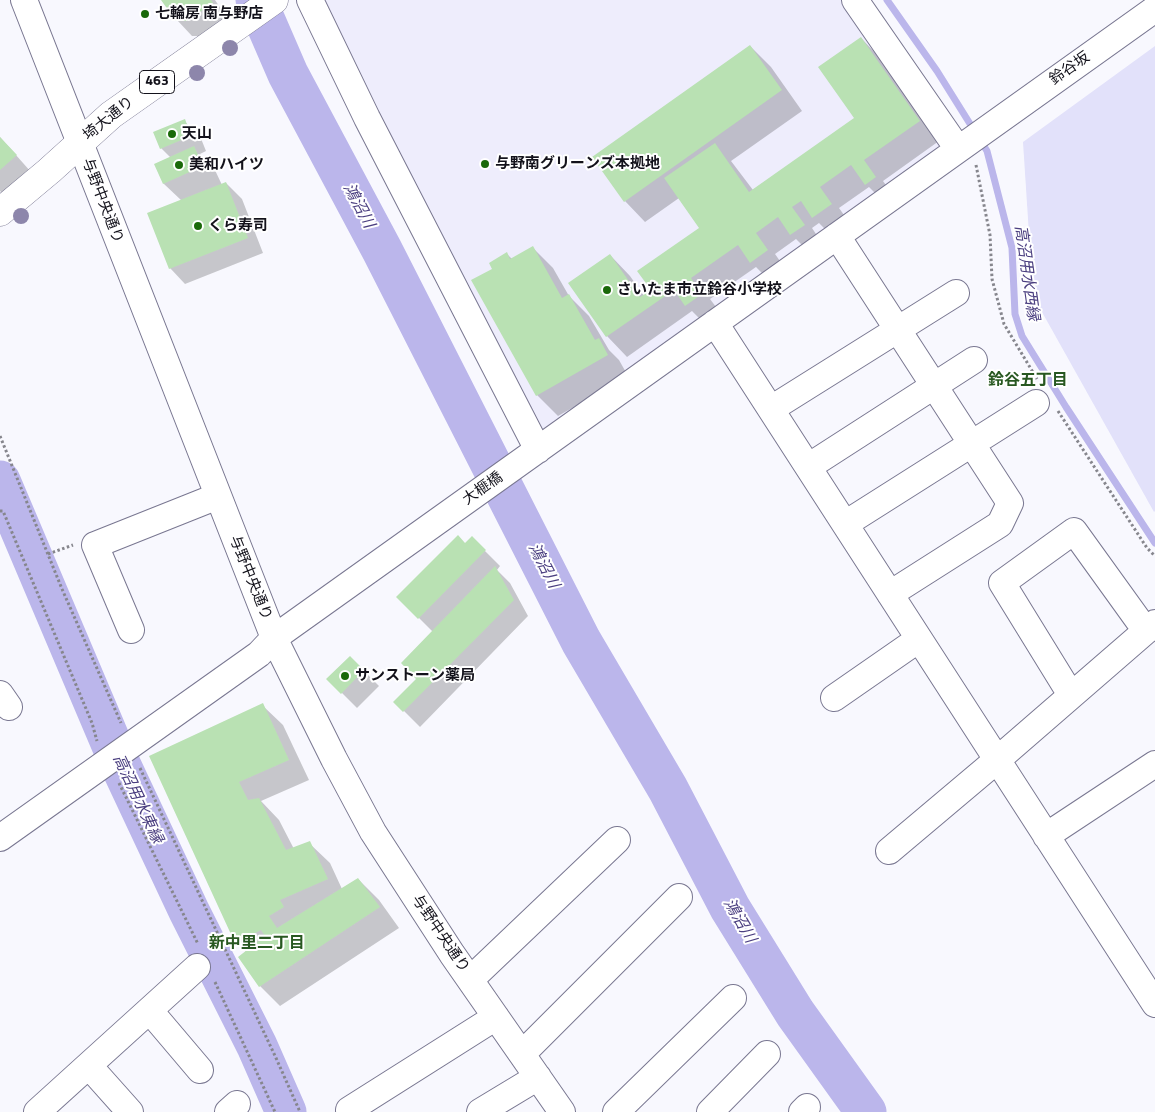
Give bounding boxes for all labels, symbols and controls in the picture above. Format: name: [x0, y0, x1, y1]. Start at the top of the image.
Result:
place label: 七輪房 南与野店: [155, 5, 263, 23]
marker: 七輪房 南与野店: [139, 8, 151, 20]
street label: 鈴谷坂: [1046, 49, 1094, 89]
road number: 463: [140, 70, 174, 94]
street label: 埼大通り: [80, 93, 138, 145]
place label: 天山: [182, 125, 212, 143]
marker: 天山: [166, 128, 178, 140]
place label: 与野南グリーンズ本拠地: [495, 155, 660, 173]
street label: 与野中央通り: [77, 156, 127, 246]
place label: 美和ハイツ: [189, 156, 264, 174]
marker: 与野南グリーンズ本拠地: [479, 158, 491, 170]
marker: 美和ハイツ: [173, 159, 185, 171]
water label: 鴻沼川: [338, 180, 378, 232]
place label: くら寿司: [208, 217, 268, 235]
marker: くら寿司: [192, 220, 204, 232]
water label: 高沼用水西縁: [1010, 224, 1042, 322]
place label: さいたま市立鈴谷小学校: [617, 281, 782, 299]
marker: さいたま市立鈴谷小学校: [601, 284, 613, 296]
district label: 鈴谷五丁目: [988, 371, 1068, 391]
street label: 大榧橋: [459, 469, 507, 509]
street label: 与野中央通り: [225, 533, 275, 623]
water label: 鴻沼川: [524, 540, 562, 592]
place label: サンストーン薬局: [355, 667, 475, 685]
marker: サンストーン薬局: [339, 670, 351, 682]
water label: 高沼用水東縁: [108, 751, 166, 847]
street label: 与野中央通り: [407, 892, 473, 976]
water label: 鴻沼川: [719, 895, 759, 947]
district label: 新中里二丁目: [209, 934, 305, 954]

